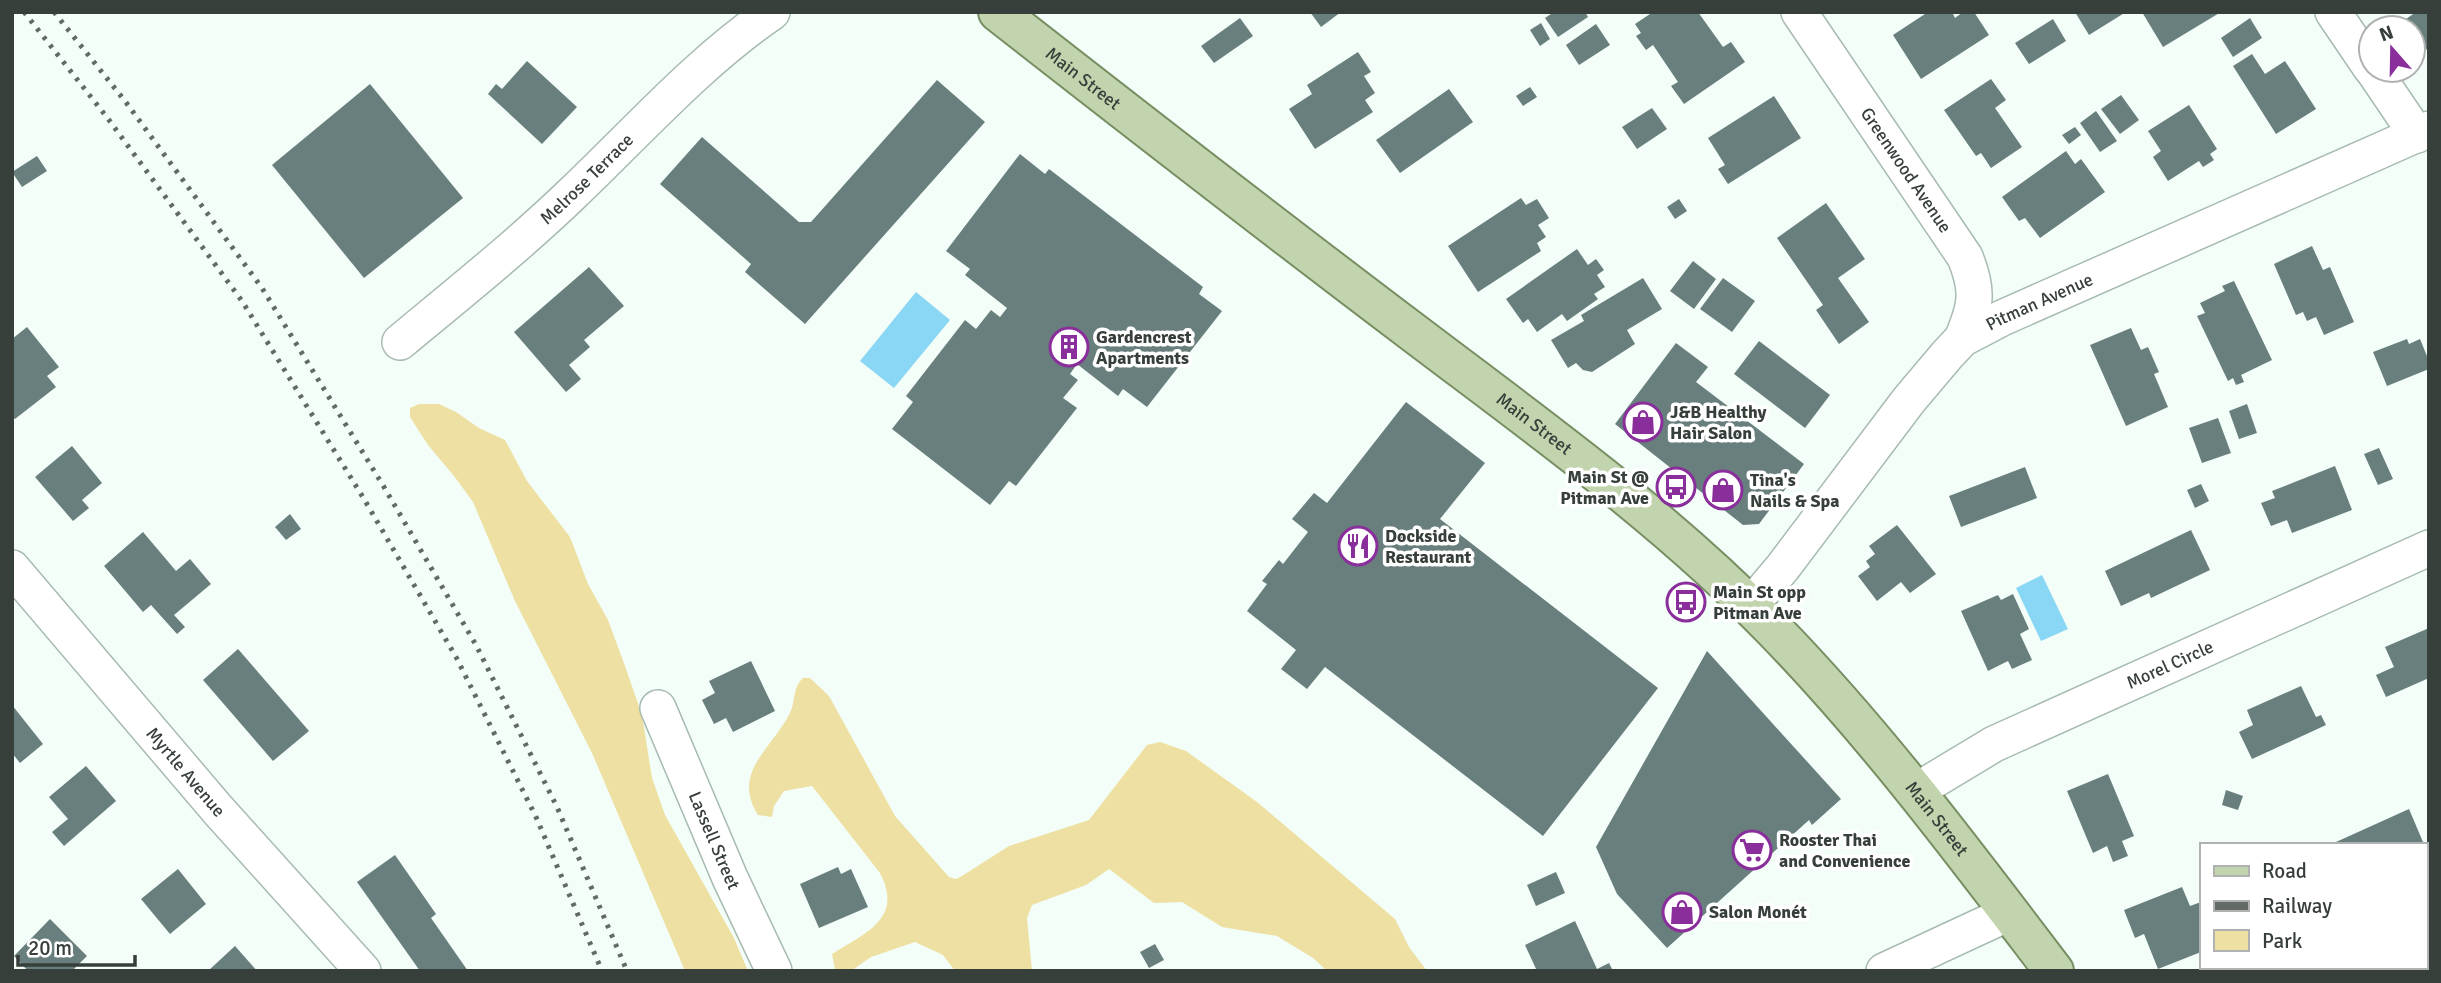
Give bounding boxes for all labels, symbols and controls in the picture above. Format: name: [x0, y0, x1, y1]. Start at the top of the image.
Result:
north arrow: [2357, 14, 2427, 84]
text: N: [2376, 20, 2397, 48]
street label: Main Street: [1041, 42, 1125, 115]
street label: Greenwood Avenue: [1856, 103, 1956, 237]
street label: Melrose Terrace: [536, 129, 638, 229]
street label: Pitman Avenue: [1982, 268, 2096, 336]
building icon: Gardencrest Apartments: [1048, 326, 1090, 368]
place label: Gardencrest Apartments: [1096, 326, 1192, 369]
street label: Main Street: [1492, 388, 1576, 460]
shop icon: J&B Healthy Hair Salon: [1622, 401, 1664, 443]
place label: J&B Healthy Hair Salon: [1670, 401, 1767, 444]
place label: Main St @ Pitman Ave: [1560, 466, 1649, 509]
bus stop icon: Main St @ Pitman Ave: [1655, 466, 1697, 508]
shop icon: Tina's Nails & Spa: [1702, 469, 1744, 511]
place label: Tina's Nails & Spa: [1750, 469, 1839, 512]
restaurant icon: Dockside Restaurant: [1337, 525, 1379, 567]
place label: Dockside Restaurant: [1385, 525, 1472, 568]
bus stop icon: Main St opp Pitman Ave: [1665, 581, 1707, 623]
place label: Main St opp Pitman Ave: [1713, 581, 1806, 624]
street label: Morel Circle: [2123, 636, 2217, 694]
street label: Myrtle Avenue: [141, 723, 230, 821]
street label: Main Street: [1900, 777, 1973, 861]
street label: Lassell Street: [684, 788, 745, 893]
supermarket icon: Rooster Thai and Convenience: [1731, 829, 1773, 871]
place label: Rooster Thai and Convenience: [1779, 829, 1910, 872]
legend: [2200, 843, 2427, 969]
text: Road: [2262, 858, 2307, 884]
shop icon: Salon Monét: [1661, 891, 1703, 933]
text: Railway: [2262, 893, 2332, 919]
place label: Salon Monét: [1709, 901, 1807, 923]
scale bar: [18, 923, 135, 967]
text: Park: [2262, 928, 2303, 954]
text: 20 m: [28, 935, 72, 961]

